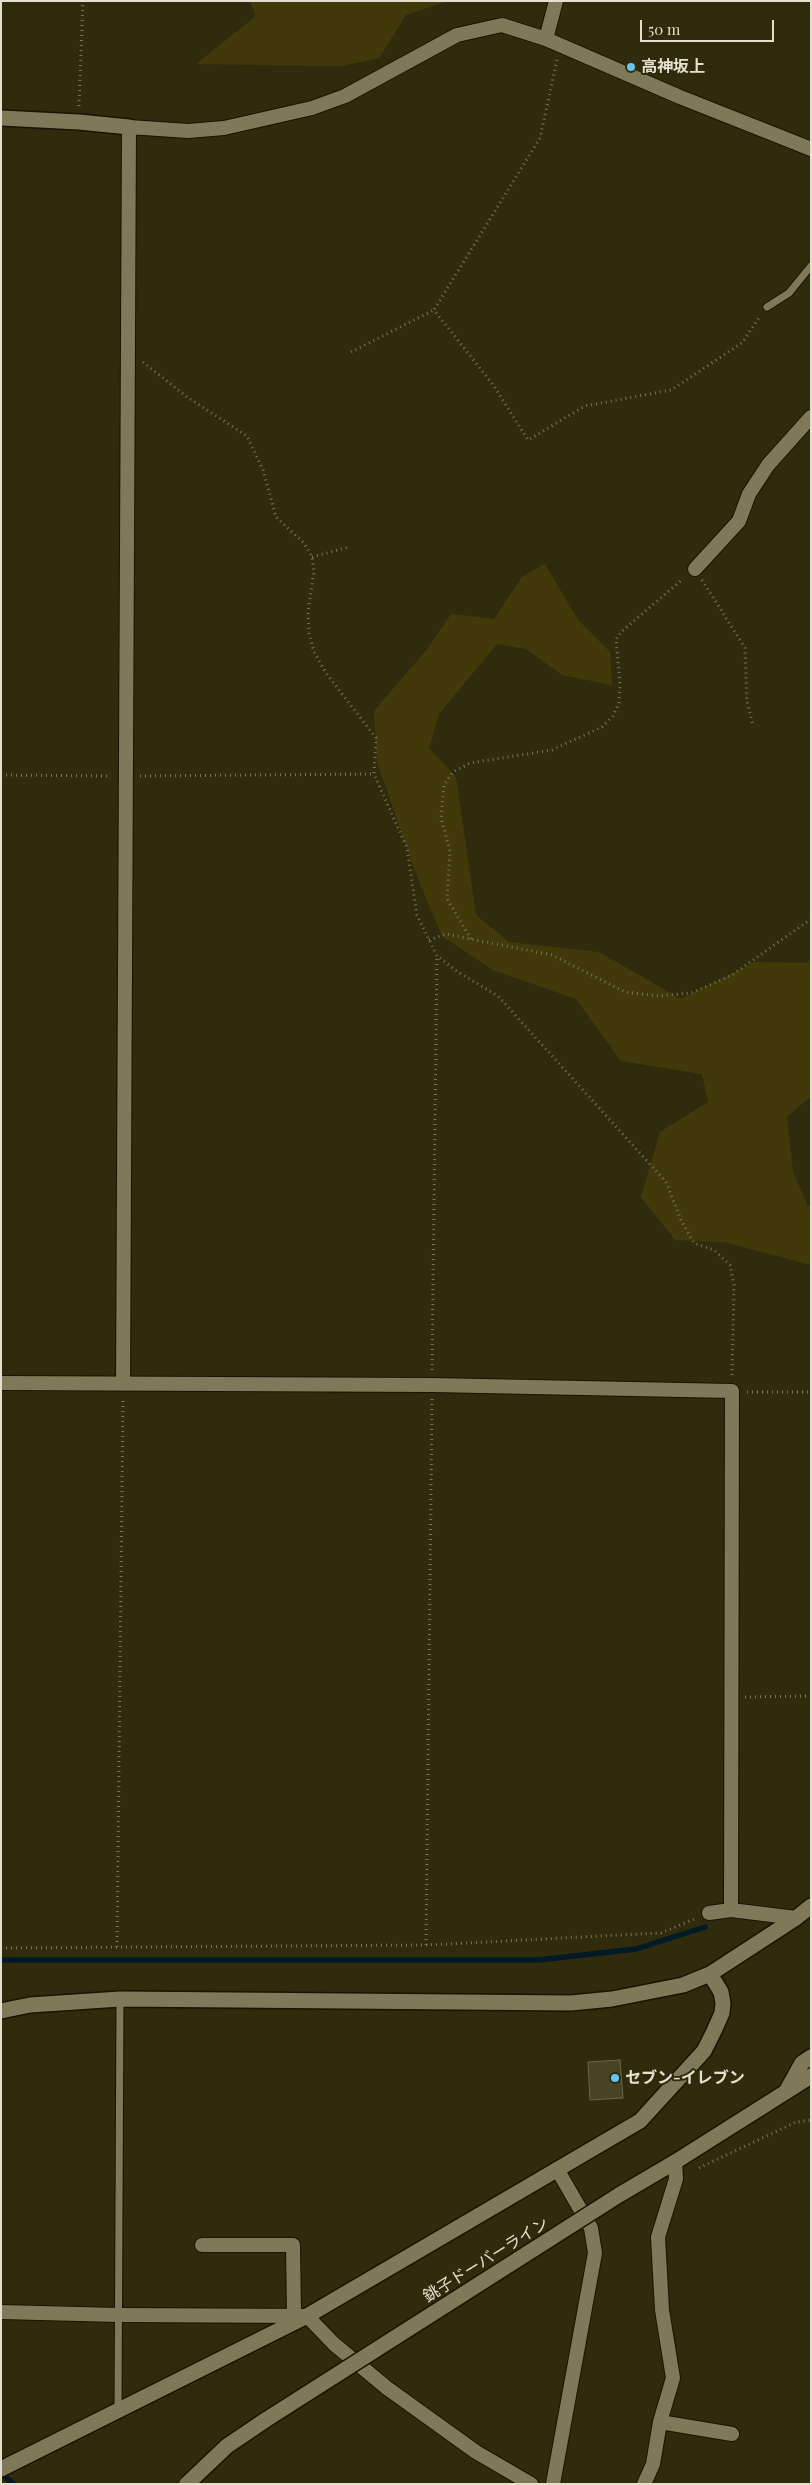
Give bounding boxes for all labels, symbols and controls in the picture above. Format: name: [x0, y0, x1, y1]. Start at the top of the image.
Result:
scale bar: [642, 10, 776, 42]
text: 50 m: [648, 19, 680, 39]
place label: 高神坂上: [641, 57, 705, 77]
marker: 高神坂上: [625, 61, 637, 73]
place label: セブン-イレブン: [625, 2068, 745, 2088]
marker: セブン-イレブン: [609, 2072, 621, 2084]
street label: 銚子ドーバーライン: [420, 2214, 552, 2306]

